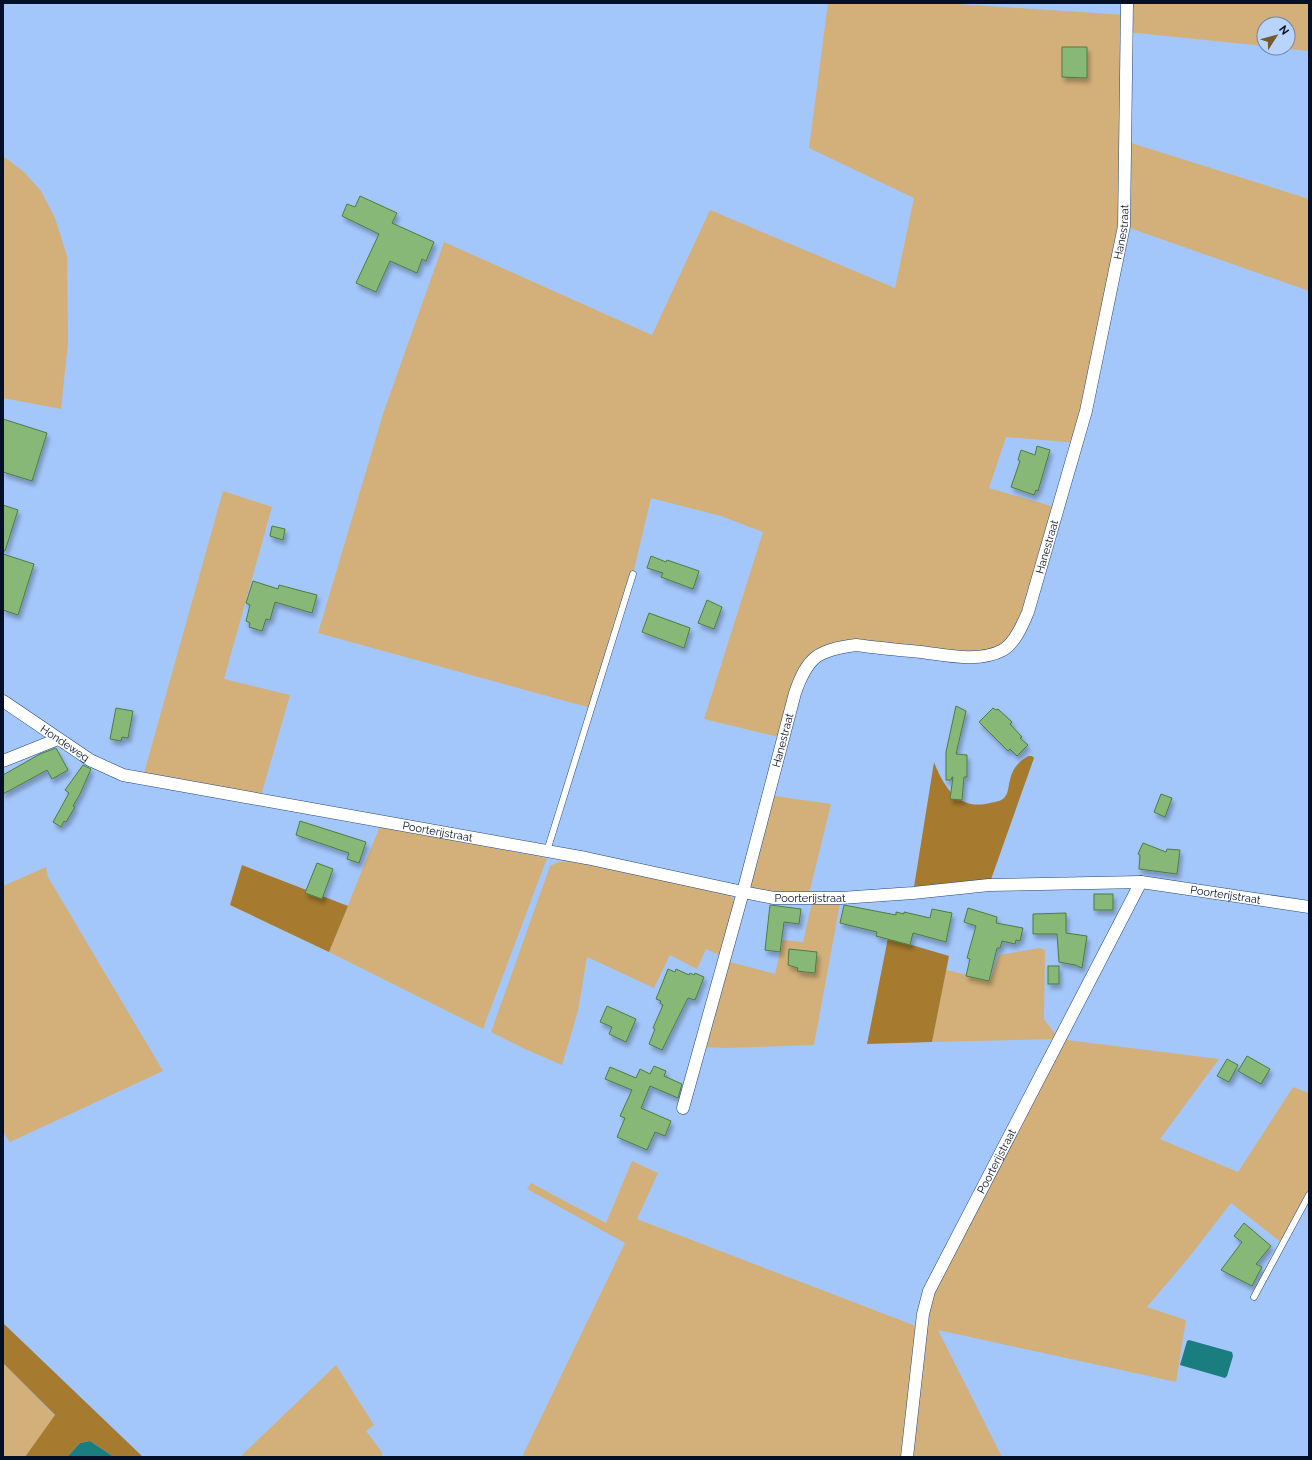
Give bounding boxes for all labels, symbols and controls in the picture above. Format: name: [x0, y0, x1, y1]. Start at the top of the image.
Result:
north arrow: [1256, 16, 1296, 56]
text: N: [1276, 23, 1291, 38]
street label: Hanestraat: [1111, 204, 1131, 261]
street label: Hanestraat: [1033, 518, 1061, 575]
street label: Hanestraat: [770, 712, 797, 769]
street label: Hondeweg: [38, 722, 92, 765]
street label: Poorterijstraat: [401, 819, 474, 845]
street label: Poorterijstraat: [1189, 883, 1262, 907]
street label: Poorterijstraat: [775, 892, 846, 905]
street label: Poorterijstraat: [975, 1127, 1019, 1196]

